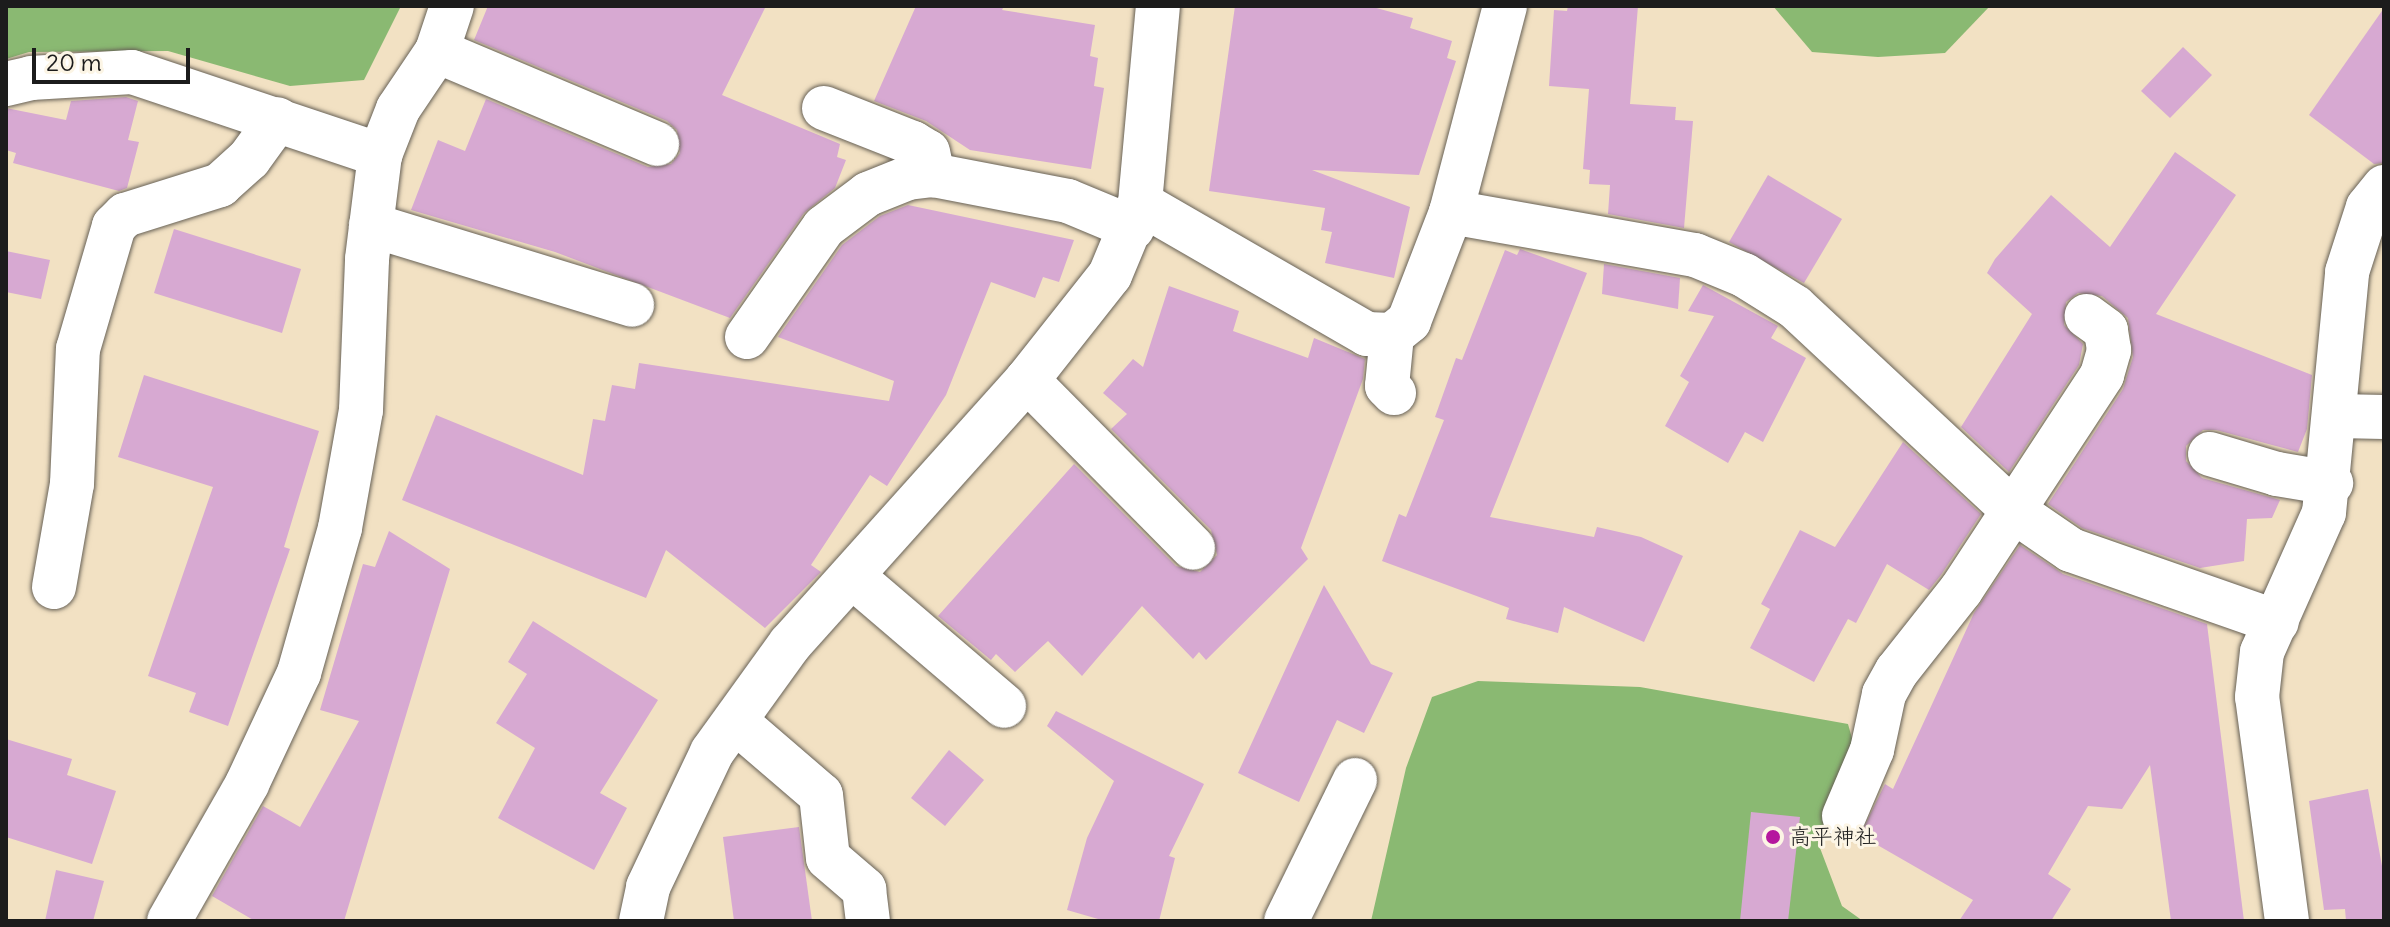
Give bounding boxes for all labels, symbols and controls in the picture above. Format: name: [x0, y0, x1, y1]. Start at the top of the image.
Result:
scale bar: [36, 32, 194, 82]
text: 20 m: [46, 47, 102, 77]
place label: 高平神社: [1789, 824, 1877, 850]
marker: 高平神社: [1764, 828, 1782, 846]

